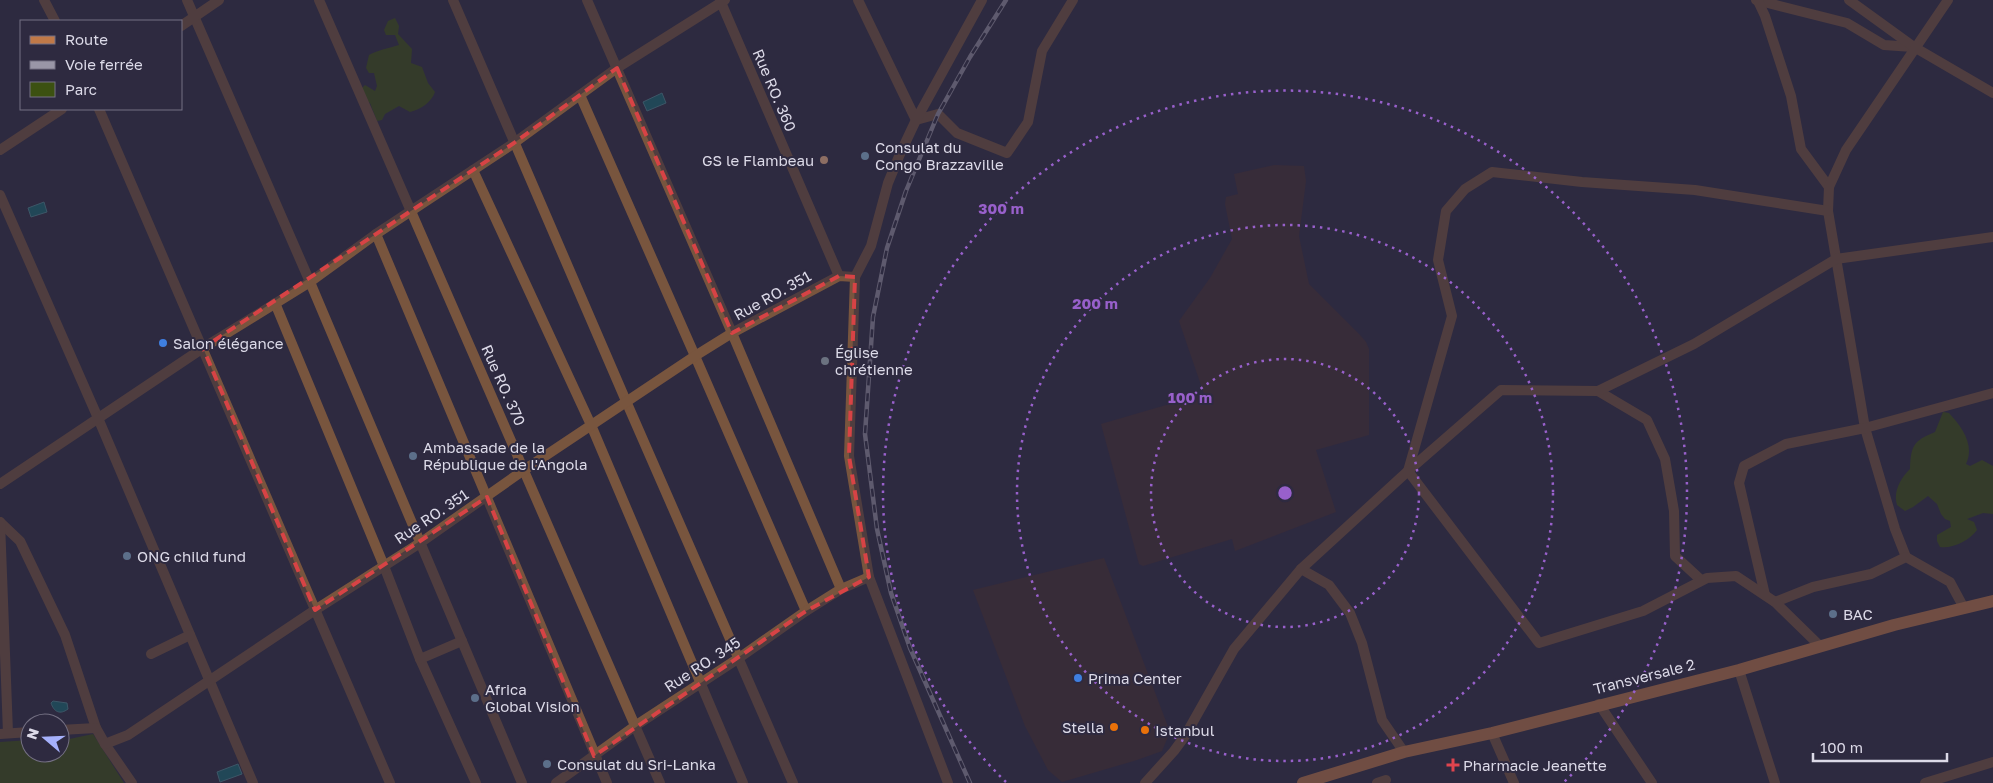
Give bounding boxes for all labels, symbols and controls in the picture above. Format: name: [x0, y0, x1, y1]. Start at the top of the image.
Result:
legend: [20, 20, 182, 110]
text: Route: [65, 30, 108, 48]
street label: Rue RO. 360: [750, 46, 800, 134]
text: Voie ferrée: [65, 55, 143, 73]
text: Parc: [65, 80, 97, 98]
place label: Consulat du Congo Brazzaville: [875, 138, 1004, 173]
marker: Consulat du Congo Brazzaville: [859, 150, 871, 162]
place label: GS le Flambeau: [702, 151, 814, 169]
marker: GS le Flambeau: [818, 154, 830, 166]
text: 300 m: [978, 199, 1024, 217]
street label: Rue RO. 351: [730, 266, 814, 324]
text: 200 m: [1072, 294, 1118, 312]
place label: Salon élégance: [173, 334, 284, 352]
marker: Salon élégance: [157, 337, 169, 349]
street label: Rue RO. 370: [478, 342, 530, 428]
place label: Église chrétienne: [835, 343, 913, 378]
marker: Église chrétienne: [819, 355, 831, 367]
text: 100 m: [1168, 388, 1212, 406]
place label: Ambassade de la République de l'Angola: [423, 438, 588, 473]
marker: Ambassade de la République de l'Angola: [407, 450, 419, 462]
centre of rings: [1276, 484, 1294, 502]
street label: Rue RO. 351: [391, 485, 471, 547]
place label: ONG child fund: [137, 547, 246, 565]
marker: ONG child fund: [121, 550, 133, 562]
place label: BAC: [1843, 605, 1873, 623]
marker: BAC: [1827, 608, 1839, 620]
street label: Rue RO. 345: [660, 633, 744, 695]
street label: Transversale 2: [1591, 655, 1697, 697]
place label: Prima Center: [1088, 669, 1182, 687]
marker: Prima Center: [1072, 672, 1084, 684]
place label: Africa Global Vision: [485, 680, 580, 715]
marker: Africa Global Vision: [469, 692, 481, 704]
north arrow: [20, 713, 70, 763]
place label: Stella: [1062, 718, 1104, 736]
marker: Stella: [1108, 721, 1120, 733]
place label: Istanbul: [1155, 721, 1215, 739]
marker: Istanbul: [1139, 724, 1151, 736]
text: N: [22, 726, 42, 741]
scale bar: [1813, 730, 1947, 762]
text: 100 m: [1820, 738, 1863, 756]
place label: Consulat du Sri-Lanka: [557, 755, 716, 773]
place label: Pharmacie Jeanette: [1463, 756, 1607, 774]
marker: Consulat du Sri-Lanka: [541, 758, 553, 770]
marker: Pharmacie Jeanette: [1447, 759, 1459, 771]

